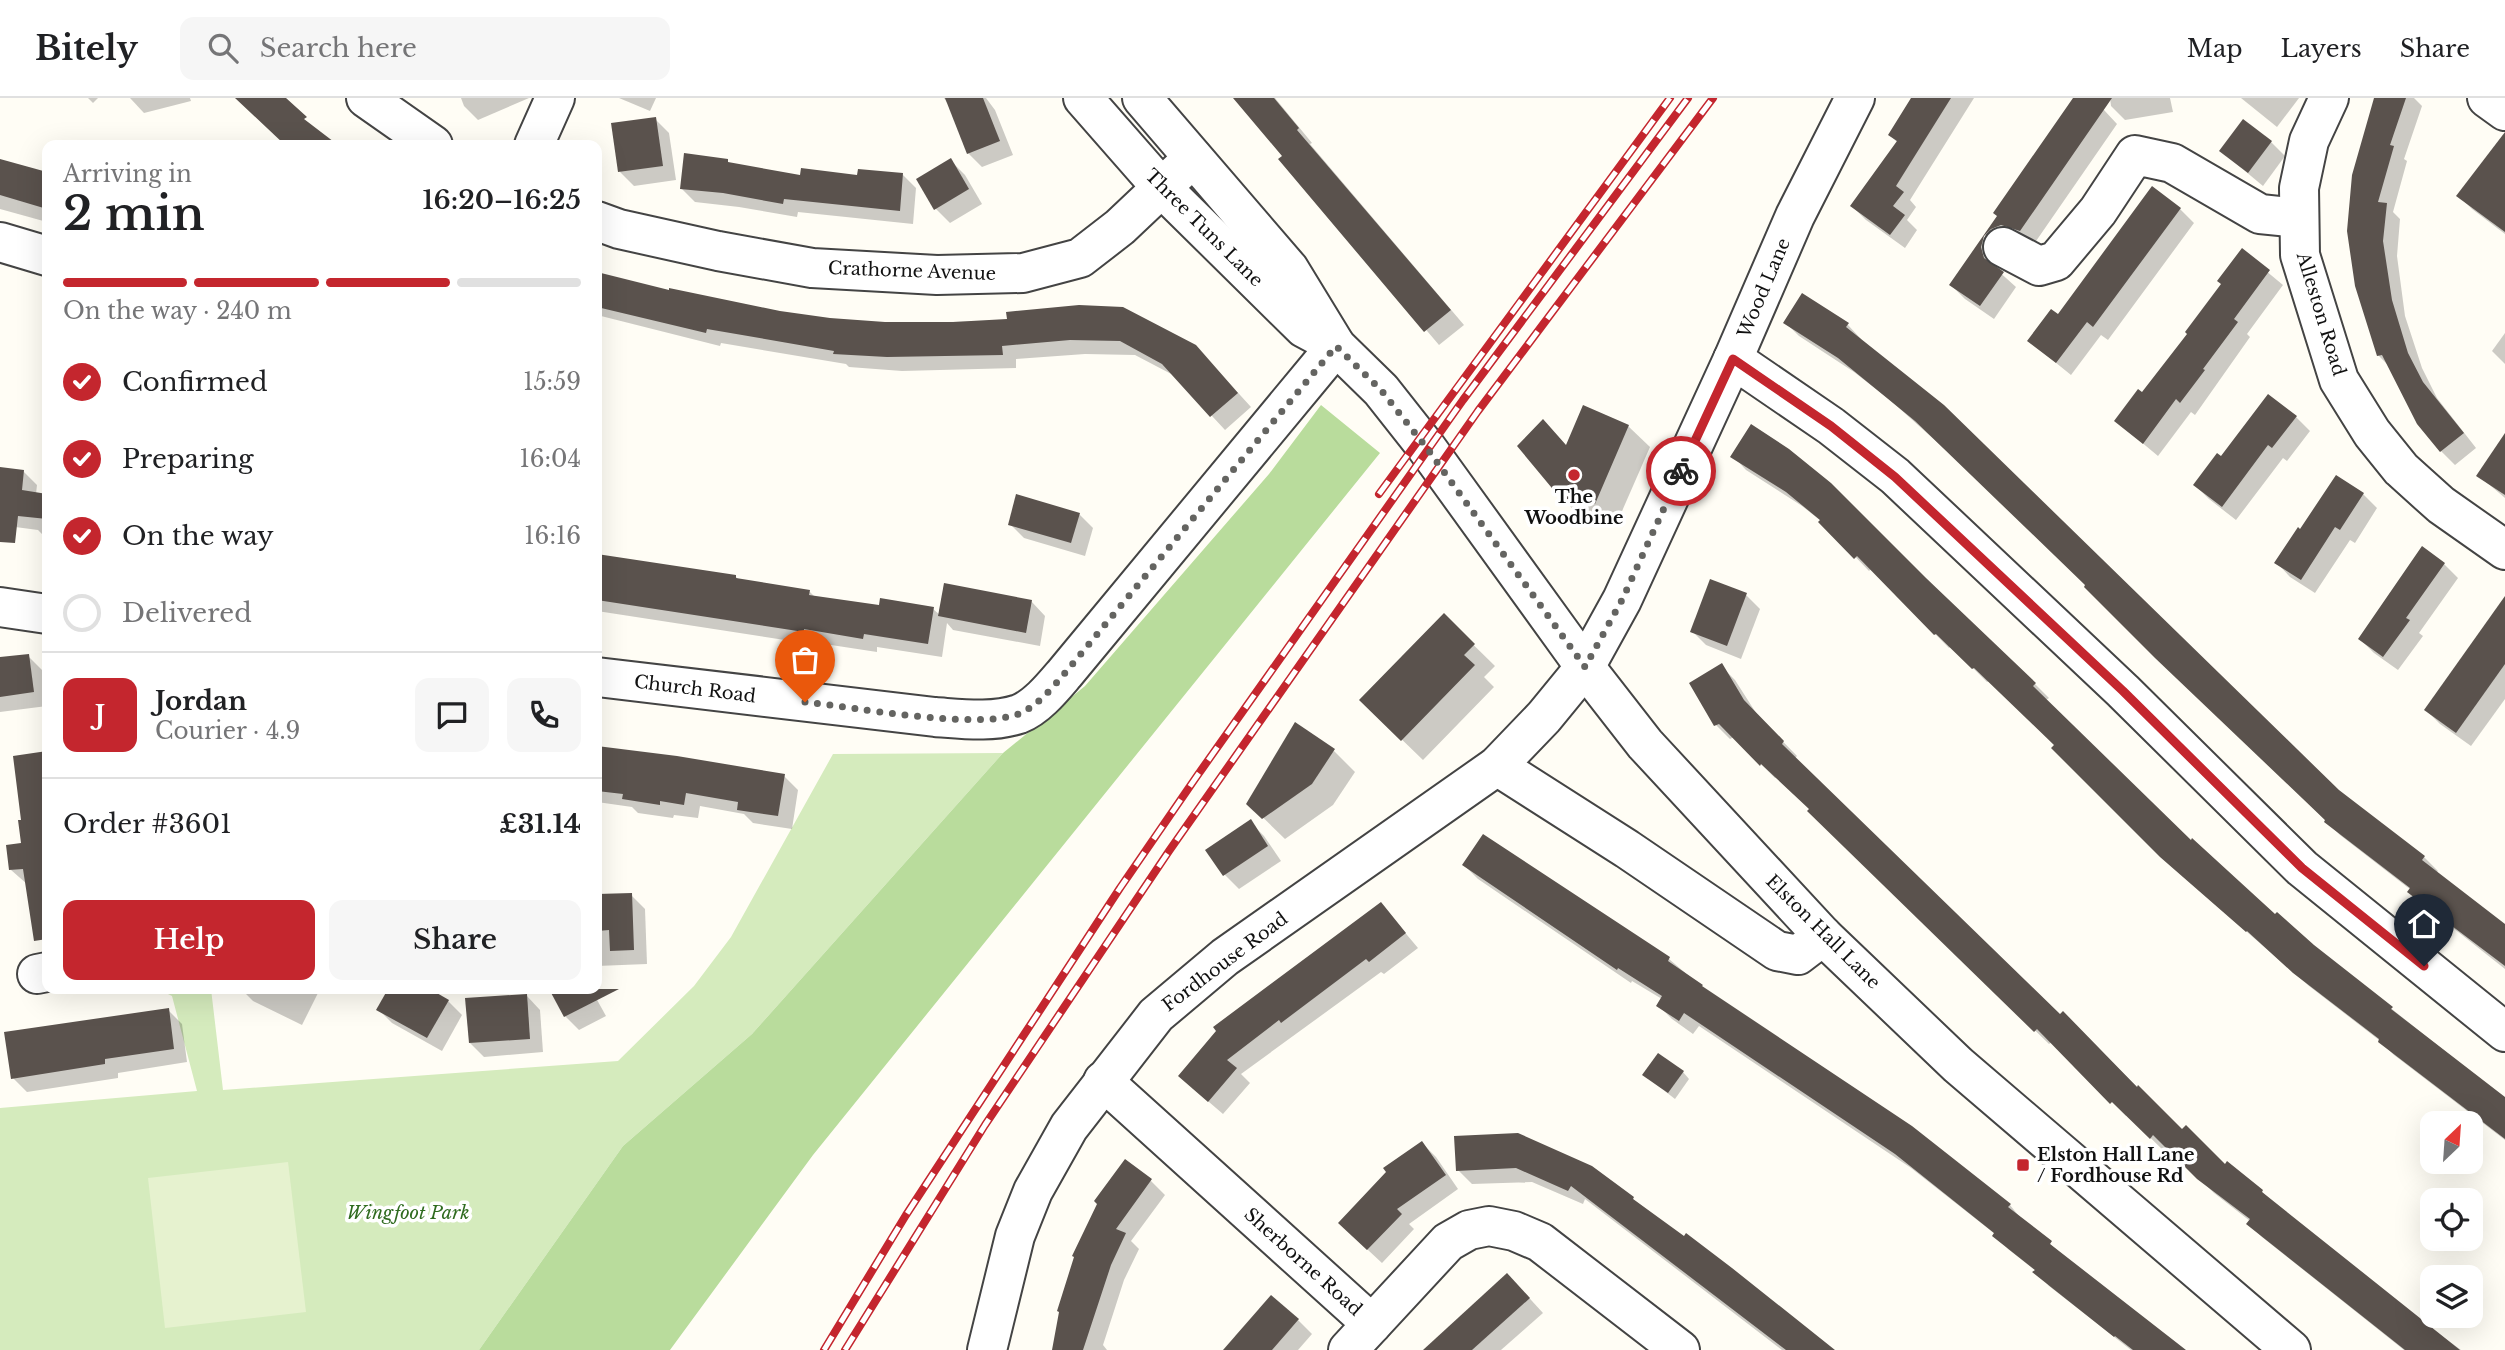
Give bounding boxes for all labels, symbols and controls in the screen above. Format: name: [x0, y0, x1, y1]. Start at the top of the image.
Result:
search box: [180, 17, 670, 80]
text: Bitely: [35, 28, 138, 69]
icon: search: [204, 29, 242, 67]
text: Search here: [260, 32, 417, 64]
text: Map: [2187, 34, 2243, 63]
text: Layers: [2281, 34, 2362, 63]
text: Share: [2400, 34, 2470, 63]
text: Arriving in: [63, 160, 192, 188]
street label: Three Tuns Lane: [1141, 165, 1267, 291]
text: 16:20–16:25: [422, 184, 581, 216]
text: 2 min: [63, 185, 205, 242]
street label: Wood Lane: [1733, 235, 1795, 342]
street label: Alleston Road: [2291, 249, 2350, 378]
street label: Crathorne Avenue: [828, 257, 996, 285]
text: On the way · 240 m: [63, 297, 292, 325]
icon: check: [63, 363, 101, 401]
text: Confirmed: [122, 366, 267, 398]
text: 15:59: [523, 368, 581, 396]
courier: [1646, 436, 1716, 506]
icon: check: [63, 440, 101, 478]
text: Preparing: [122, 443, 254, 475]
text: 16:04: [520, 445, 581, 473]
icon: bike: [1662, 452, 1700, 490]
marker: The Woodbine: [1566, 467, 1582, 483]
place label: The Woodbine: [1523, 486, 1624, 529]
icon: check: [63, 517, 101, 555]
text: On the way: [122, 520, 274, 552]
text: 16:16: [524, 522, 581, 550]
text: Delivered: [122, 597, 252, 629]
pin: [775, 630, 835, 702]
icon: bag: [786, 641, 824, 679]
street label: Church Road: [633, 671, 757, 707]
button: chat: [415, 678, 489, 752]
button: phone: [507, 678, 581, 752]
text: Jordan: [155, 685, 247, 717]
text: J: [95, 699, 105, 731]
text: Courier · 4.9: [155, 717, 300, 745]
text: Order #3601: [63, 808, 232, 840]
text: £31.14: [499, 808, 581, 840]
street label: Elston Hall Lane: [1761, 870, 1885, 994]
pin: [2394, 894, 2454, 966]
button: Help: [63, 900, 315, 980]
button: Share: [329, 900, 581, 980]
icon: home: [2405, 905, 2443, 943]
street label: Fordhouse Road: [1158, 908, 1292, 1016]
north arrow: [2420, 1111, 2483, 1174]
map controls: [2420, 1111, 2483, 1328]
place label: Elston Hall Lane / Fordhouse Rd: [2037, 1144, 2195, 1187]
marker: Elston Hall Lane / Fordhouse Rd: [2015, 1157, 2031, 1173]
button: locate: [2420, 1188, 2483, 1251]
park label: Wingfoot Park: [347, 1202, 469, 1224]
street label: Sherborne Road: [1240, 1203, 1366, 1321]
button: layers: [2420, 1265, 2483, 1328]

